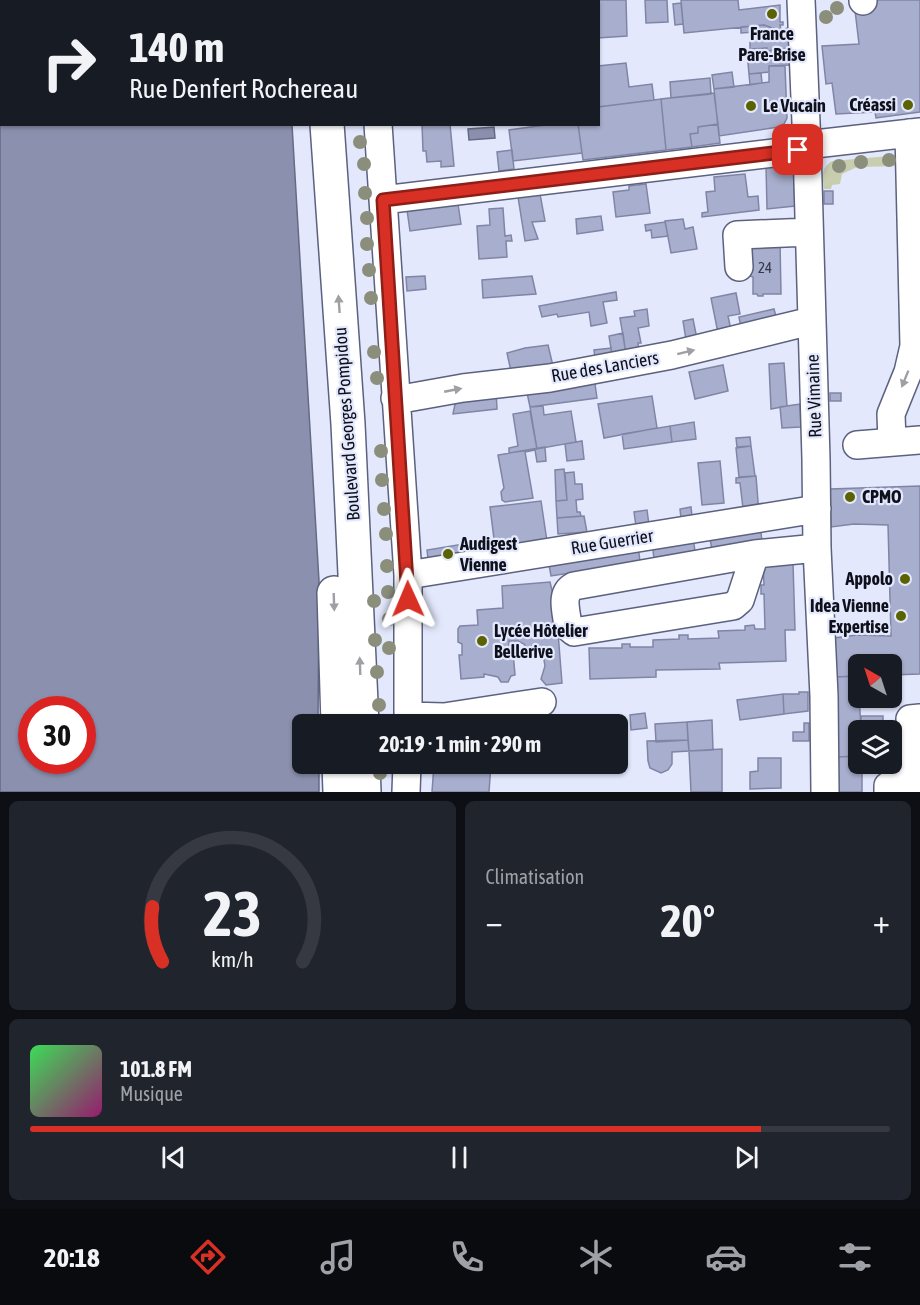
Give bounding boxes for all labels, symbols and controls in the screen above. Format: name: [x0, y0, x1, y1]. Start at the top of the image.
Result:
marker: France Pare-Brise: [765, 7, 779, 21]
text: 140 m: [129, 23, 224, 71]
place label: France Pare-Brise: [738, 23, 806, 65]
icon: right: [30, 24, 108, 102]
text: Rue Denfert Rochereau: [129, 73, 358, 104]
place label: Créassi: [849, 94, 896, 115]
place label: Le Vucain: [763, 95, 826, 116]
marker: Créassi: [901, 98, 915, 112]
marker: Le Vucain: [744, 99, 758, 113]
pin: [772, 124, 823, 175]
icon: arrive: [781, 133, 814, 166]
house number: 24: [758, 259, 772, 276]
one-way arrow: [335, 294, 344, 313]
street label: Boulevard Georges Pompidou: [329, 327, 364, 521]
one-way arrow: [677, 346, 696, 356]
street label: Rue des Lanciers: [550, 347, 660, 386]
street label: Rue Vimaine: [802, 354, 825, 438]
one-way arrow: [900, 370, 910, 388]
one-way arrow: [443, 385, 462, 394]
place label: CPMO: [862, 486, 902, 507]
marker: CPMO: [843, 490, 857, 504]
street label: Rue Guerrier: [569, 525, 655, 558]
place label: Audigest Vienne: [459, 533, 518, 575]
marker: Audigest Vienne: [441, 547, 455, 561]
position arrow: [376, 567, 440, 631]
place label: Appolo: [845, 568, 893, 589]
marker: Appolo: [898, 572, 912, 586]
one-way arrow: [329, 593, 339, 612]
place label: Idea Vienne Expertise: [810, 595, 889, 637]
marker: Idea Vienne Expertise: [894, 609, 908, 623]
place label: Lycée Hôtelier Bellerive: [494, 620, 588, 662]
marker: Lycée Hôtelier Bellerive: [475, 634, 489, 648]
north arrow: [848, 654, 902, 708]
map controls: [848, 654, 902, 774]
one-way arrow: [355, 657, 364, 676]
speed limit sign: 30: [18, 696, 96, 774]
button: layers: [848, 720, 902, 774]
text: 20:19 · 1 min · 290 m: [379, 731, 541, 757]
text: Climatisation: [486, 865, 584, 888]
text: 23: [203, 878, 262, 949]
text: 20°: [660, 895, 715, 947]
text: −: [486, 902, 503, 940]
text: +: [873, 902, 890, 940]
text: km/h: [211, 948, 254, 973]
text: 101.8 FM: [120, 1056, 192, 1082]
text: Musique: [120, 1082, 183, 1105]
icon: previous: [157, 1141, 190, 1174]
icon: pause: [443, 1141, 476, 1174]
icon: next: [730, 1141, 763, 1174]
icon: directions: [187, 1236, 229, 1278]
icon: music: [317, 1236, 359, 1278]
icon: phone: [446, 1236, 488, 1278]
icon: climate: [575, 1236, 617, 1278]
icon: car: [705, 1236, 747, 1278]
icon: filters: [834, 1236, 876, 1278]
text: 20:18: [44, 1242, 100, 1273]

